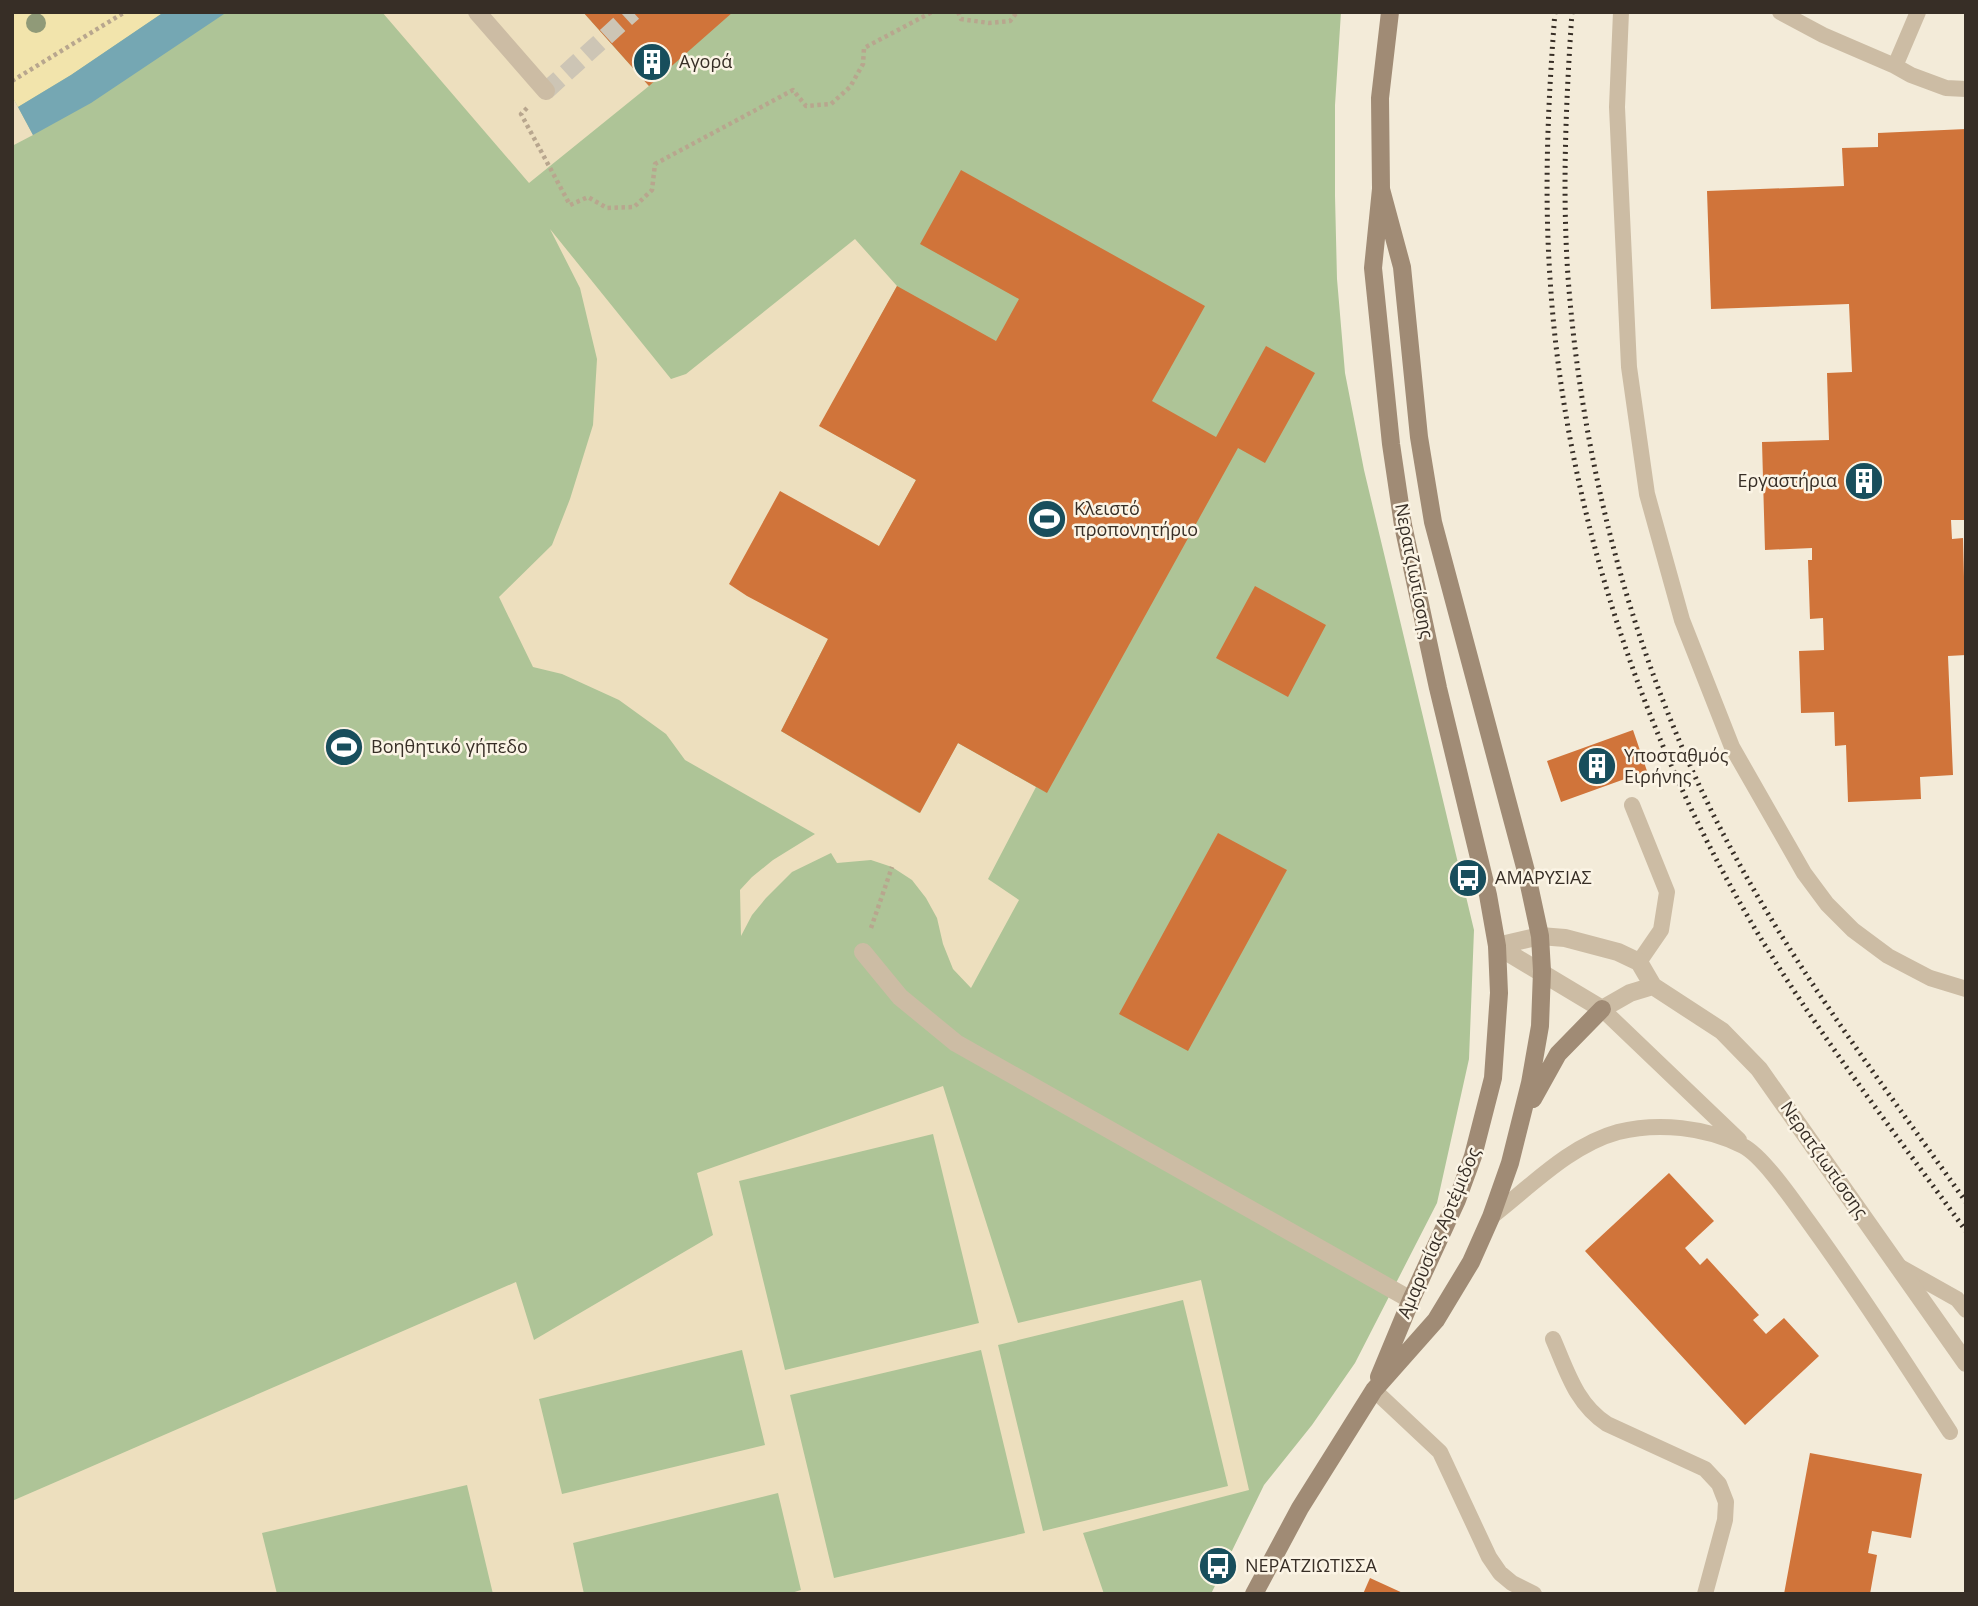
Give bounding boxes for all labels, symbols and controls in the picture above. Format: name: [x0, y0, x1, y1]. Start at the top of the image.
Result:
building icon: Αγορά: [631, 41, 673, 83]
place label: Αγορά: [679, 49, 732, 73]
building icon: Εργαστήρια: [1843, 460, 1885, 502]
place label: Εργαστήρια: [1737, 468, 1837, 492]
place label: Κλειστό προπονητήριο: [1074, 496, 1198, 541]
sports icon: Κλειστό προπονητήριο: [1026, 498, 1068, 540]
street label: Νερατζιωτίσσης: [1390, 501, 1440, 641]
sports icon: Βοηθητικό γήπεδο: [323, 726, 365, 768]
place label: Βοηθητικό γήπεδο: [371, 734, 528, 758]
place label: Υποσταθμός Ειρήνης: [1624, 743, 1729, 788]
building icon: Υποσταθμός Ειρήνης: [1576, 745, 1618, 787]
bus stop icon: ΑΜΑΡΥΣΙΑΣ: [1447, 857, 1489, 899]
place label: ΑΜΑΡΥΣΙΑΣ: [1495, 865, 1592, 889]
street label: Νερατζιωτίσσης: [1776, 1096, 1874, 1223]
street label: Αμαρυσίας Αρτέμιδος: [1391, 1143, 1485, 1322]
bus stop icon: ΝΕΡΑΤΖΙΩΤΙΣΣΑ: [1197, 1545, 1239, 1587]
place label: ΝΕΡΑΤΖΙΩΤΙΣΣΑ: [1245, 1553, 1377, 1577]

